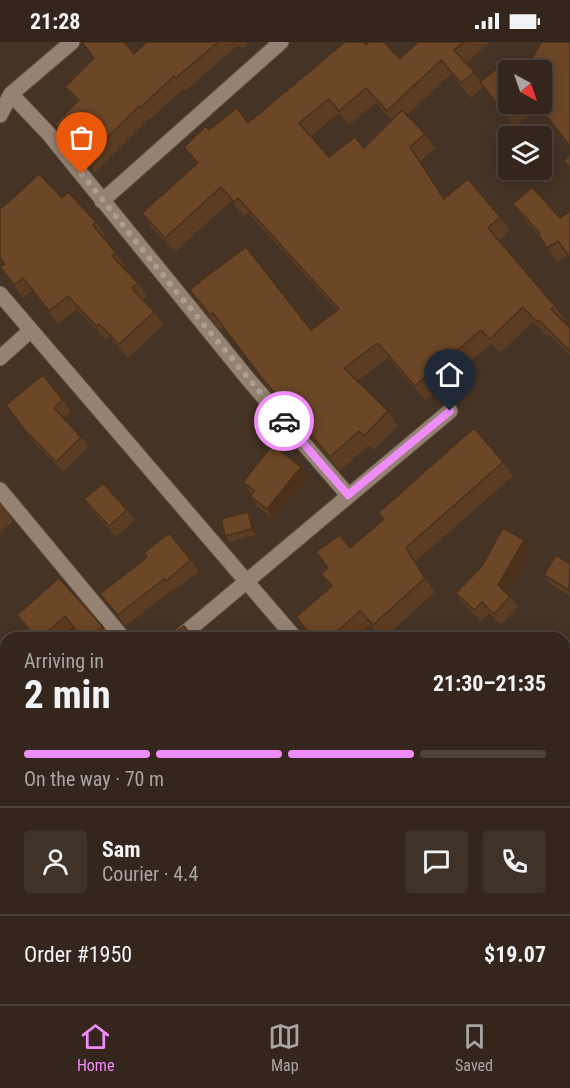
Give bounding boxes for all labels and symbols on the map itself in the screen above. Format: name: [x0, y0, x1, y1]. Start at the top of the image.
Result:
north arrow: [498, 60, 552, 114]
pin: [56, 112, 107, 174]
pin: [424, 349, 475, 411]
courier: [254, 391, 314, 451]

